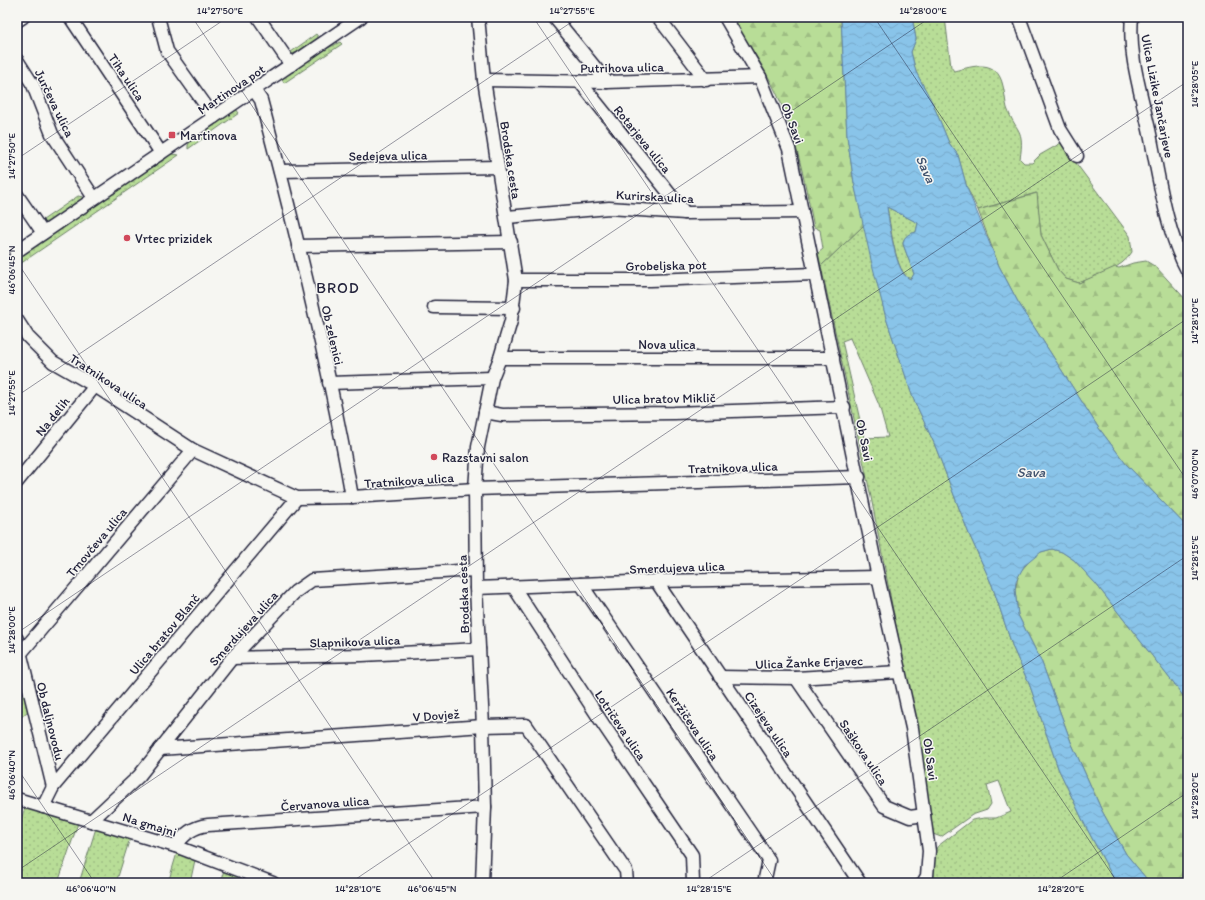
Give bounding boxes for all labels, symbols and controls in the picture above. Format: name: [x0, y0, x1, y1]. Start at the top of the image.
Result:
text: 14°27'50"E: [197, 4, 244, 17]
text: 14°27'55"E: [549, 4, 595, 17]
text: 14°28'00"E: [899, 4, 947, 17]
street label: Ulica Lizike Jančarjeve: [1138, 33, 1177, 159]
street label: Tiha ulica: [105, 51, 148, 104]
street label: Putrihova ulica: [580, 59, 664, 76]
text: 14°28'05"E: [1188, 60, 1201, 107]
street label: Martinova pot: [195, 61, 268, 117]
street label: Jurčeva ulica: [32, 67, 78, 140]
street label: Ob Savi: [778, 101, 807, 146]
street label: Rotarjeva ulica: [611, 102, 675, 176]
street label: Brodska cesta: [497, 120, 524, 200]
place label: Martinova: [180, 128, 237, 143]
marker: Martinova: [167, 130, 177, 140]
text: 14°27'50"E: [5, 132, 18, 179]
street label: Sedejeva ulica: [348, 147, 428, 164]
water label: Sava: [912, 153, 940, 187]
street label: Kurirska ulica: [616, 187, 695, 206]
place label: Vrtec prizidek: [135, 231, 213, 246]
marker: Vrtec prizidek: [122, 233, 132, 243]
text: 46°06'45"N: [5, 245, 18, 295]
street label: Grobeljska pot: [625, 257, 707, 274]
district label: BROD: [316, 279, 360, 297]
text: 14°28'10"E: [1188, 297, 1201, 344]
street label: Ob zelenici: [318, 304, 347, 367]
street label: Nova ulica: [638, 337, 696, 352]
street label: Tratnikova ulica: [67, 351, 151, 412]
text: 14°27'55"E: [5, 370, 18, 416]
street label: Ulica bratov Miklič: [612, 390, 716, 407]
street label: Na delih: [32, 394, 73, 439]
street label: Ob Savi: [853, 418, 876, 462]
text: 46°07'00"N: [1188, 449, 1201, 499]
place label: Razstavni salon: [442, 450, 529, 465]
marker: Razstavni salon: [429, 452, 439, 462]
street label: Tratnikova ulica: [688, 458, 778, 477]
water label: Sava: [1017, 464, 1046, 481]
street label: Tratnikova ulica: [364, 470, 455, 491]
street label: Trnovčeva ulica: [63, 504, 130, 580]
text: 14°28'15"E: [1188, 535, 1201, 581]
street label: Brodska cesta: [455, 554, 472, 634]
street label: Smerdujeva ulica: [629, 558, 725, 577]
street label: Smerdujeva ulica: [206, 588, 281, 669]
street label: Ulica bratov Blanč: [126, 591, 203, 678]
text: 14°28'00"E: [5, 606, 18, 654]
street label: Slapnikova ulica: [309, 632, 401, 651]
street label: Ulica Žanke Erjavec: [755, 653, 863, 672]
street label: Ob daljnovodu: [34, 680, 67, 762]
street label: Keržičeva ulica: [663, 685, 722, 763]
street label: Lotričeva ulica: [592, 687, 650, 763]
street label: Cizejeva ulica: [741, 689, 796, 760]
street label: V Dovjež: [412, 706, 460, 725]
street label: Saškova ulica: [836, 717, 891, 788]
street label: Ob Savi: [920, 737, 941, 781]
text: 46°06'40"N: [5, 750, 18, 800]
text: 14°28'20"E: [1188, 772, 1201, 819]
street label: Červanova ulica: [280, 793, 370, 814]
street label: Na gmajni: [121, 809, 179, 840]
text: 46°06'40"N: [66, 882, 116, 895]
text: 14°28'10"E: [335, 882, 382, 895]
text: 46°06'45"N: [407, 882, 457, 895]
text: 14°28'15"E: [686, 882, 732, 895]
text: 14°28'20"E: [1038, 882, 1085, 895]

